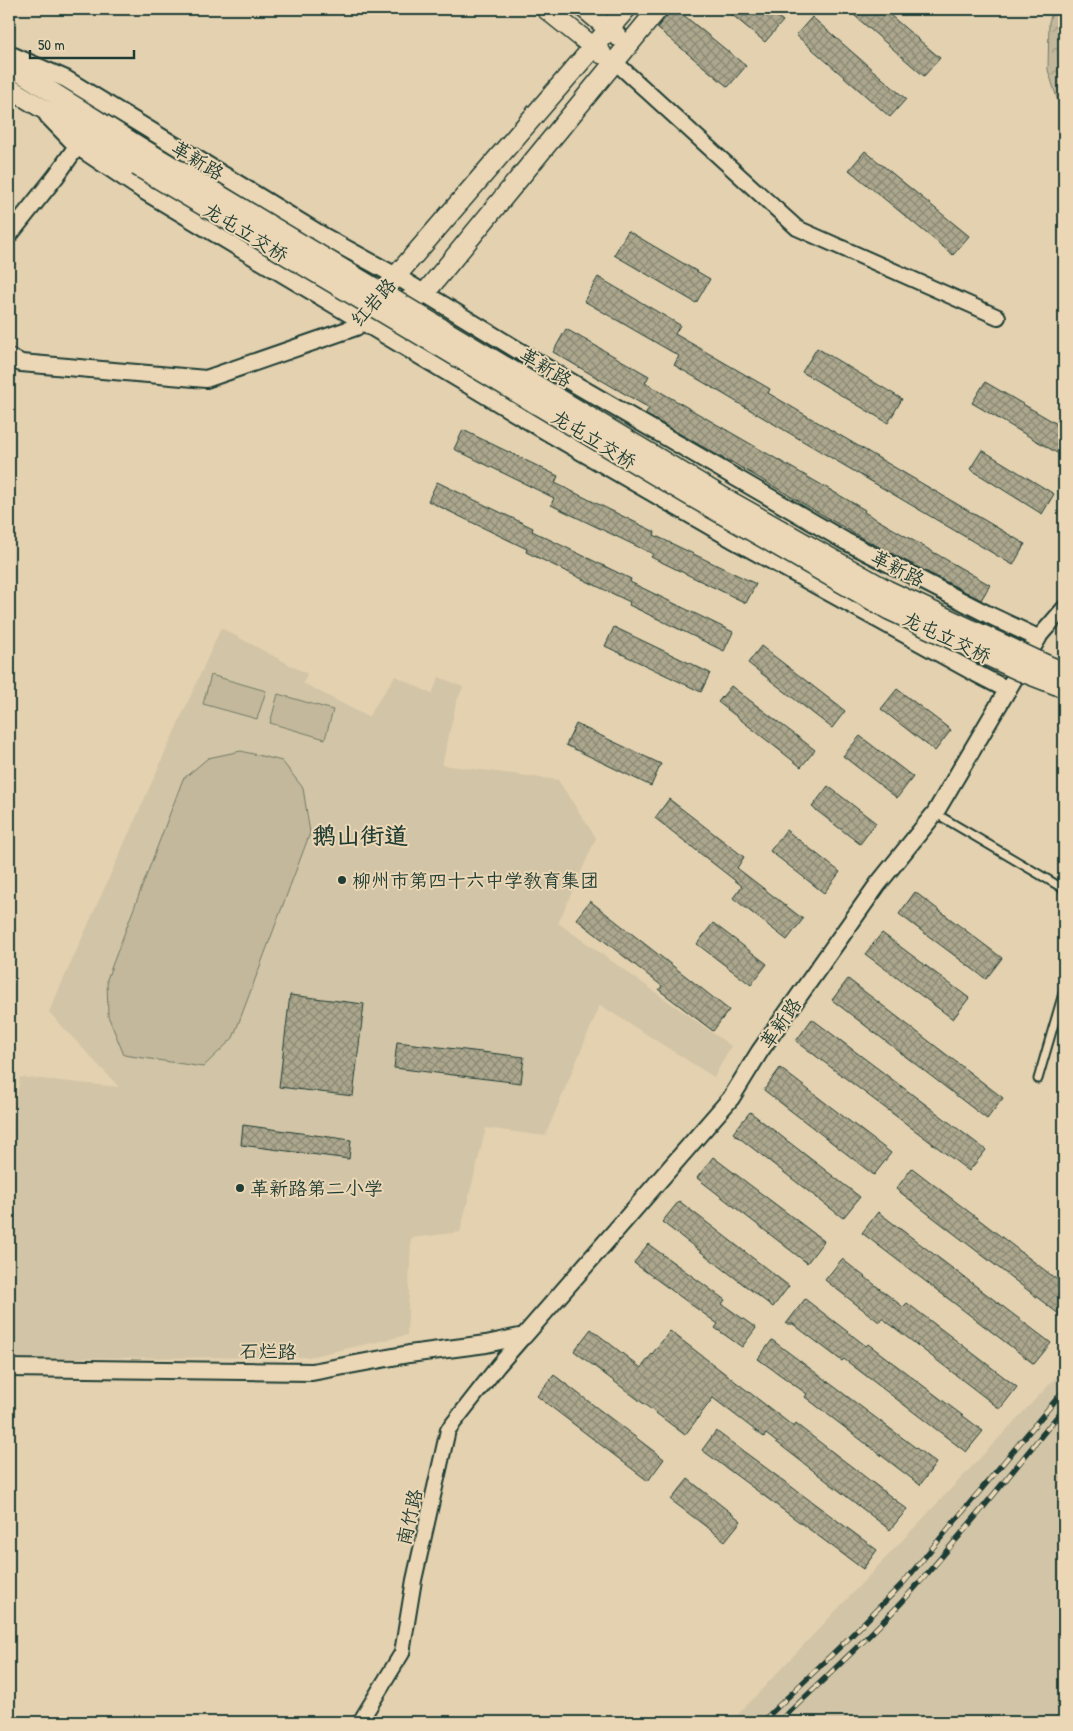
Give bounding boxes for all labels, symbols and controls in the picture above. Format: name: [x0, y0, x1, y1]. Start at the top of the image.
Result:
scale bar: [30, 28, 134, 60]
text: 50 m: [38, 34, 65, 55]
street label: 革新路: [167, 134, 229, 186]
street label: 龙屯立交桥: [199, 196, 293, 268]
street label: 红岩路: [344, 272, 402, 332]
street label: 革新路: [515, 341, 577, 393]
street label: 龙屯立交桥: [547, 403, 641, 475]
street label: 革新路: [867, 543, 929, 593]
street label: 龙屯立交桥: [898, 605, 996, 669]
district label: 鹅山街道: [312, 819, 408, 851]
place label: 柳州市第四十六中学教育集团: [352, 867, 599, 893]
marker: 柳州市第四十六中学教育集团: [336, 874, 348, 886]
street label: 革新路: [753, 992, 807, 1054]
place label: 革新路第二小学: [250, 1175, 383, 1201]
marker: 革新路第二小学: [234, 1182, 246, 1194]
street label: 石烂路: [239, 1338, 297, 1364]
street label: 南竹路: [390, 1486, 428, 1548]

